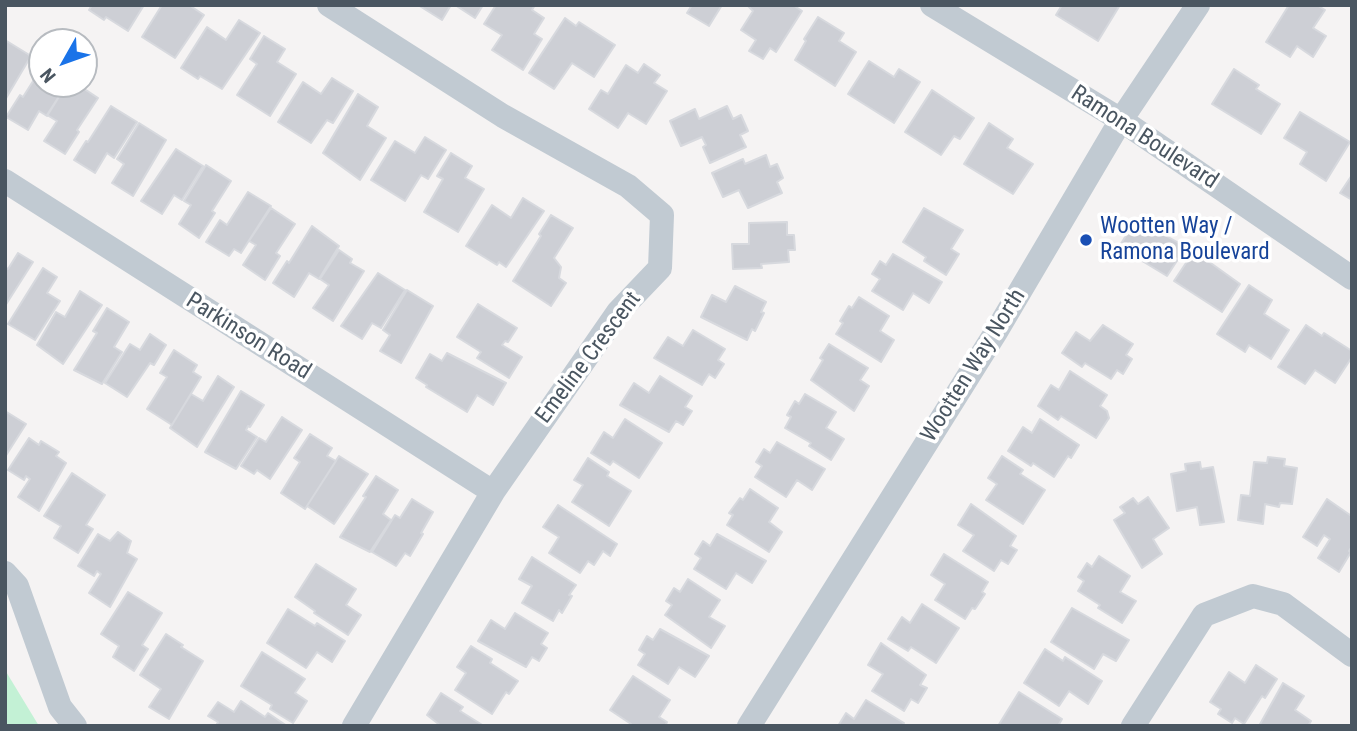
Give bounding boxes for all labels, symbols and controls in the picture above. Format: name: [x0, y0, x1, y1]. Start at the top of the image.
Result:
north arrow: [28, 28, 98, 98]
text: N: [36, 64, 61, 87]
street label: Ramona Boulevard: [1065, 80, 1223, 196]
place label: Wootten Way / Ramona Boulevard: [1100, 213, 1270, 267]
marker: Wootten Way / Ramona Boulevard: [1078, 232, 1094, 248]
street label: Wootten Way North: [916, 284, 1032, 448]
street label: Emeline Crescent: [531, 287, 647, 429]
street label: Parkinson Road: [180, 288, 316, 386]

